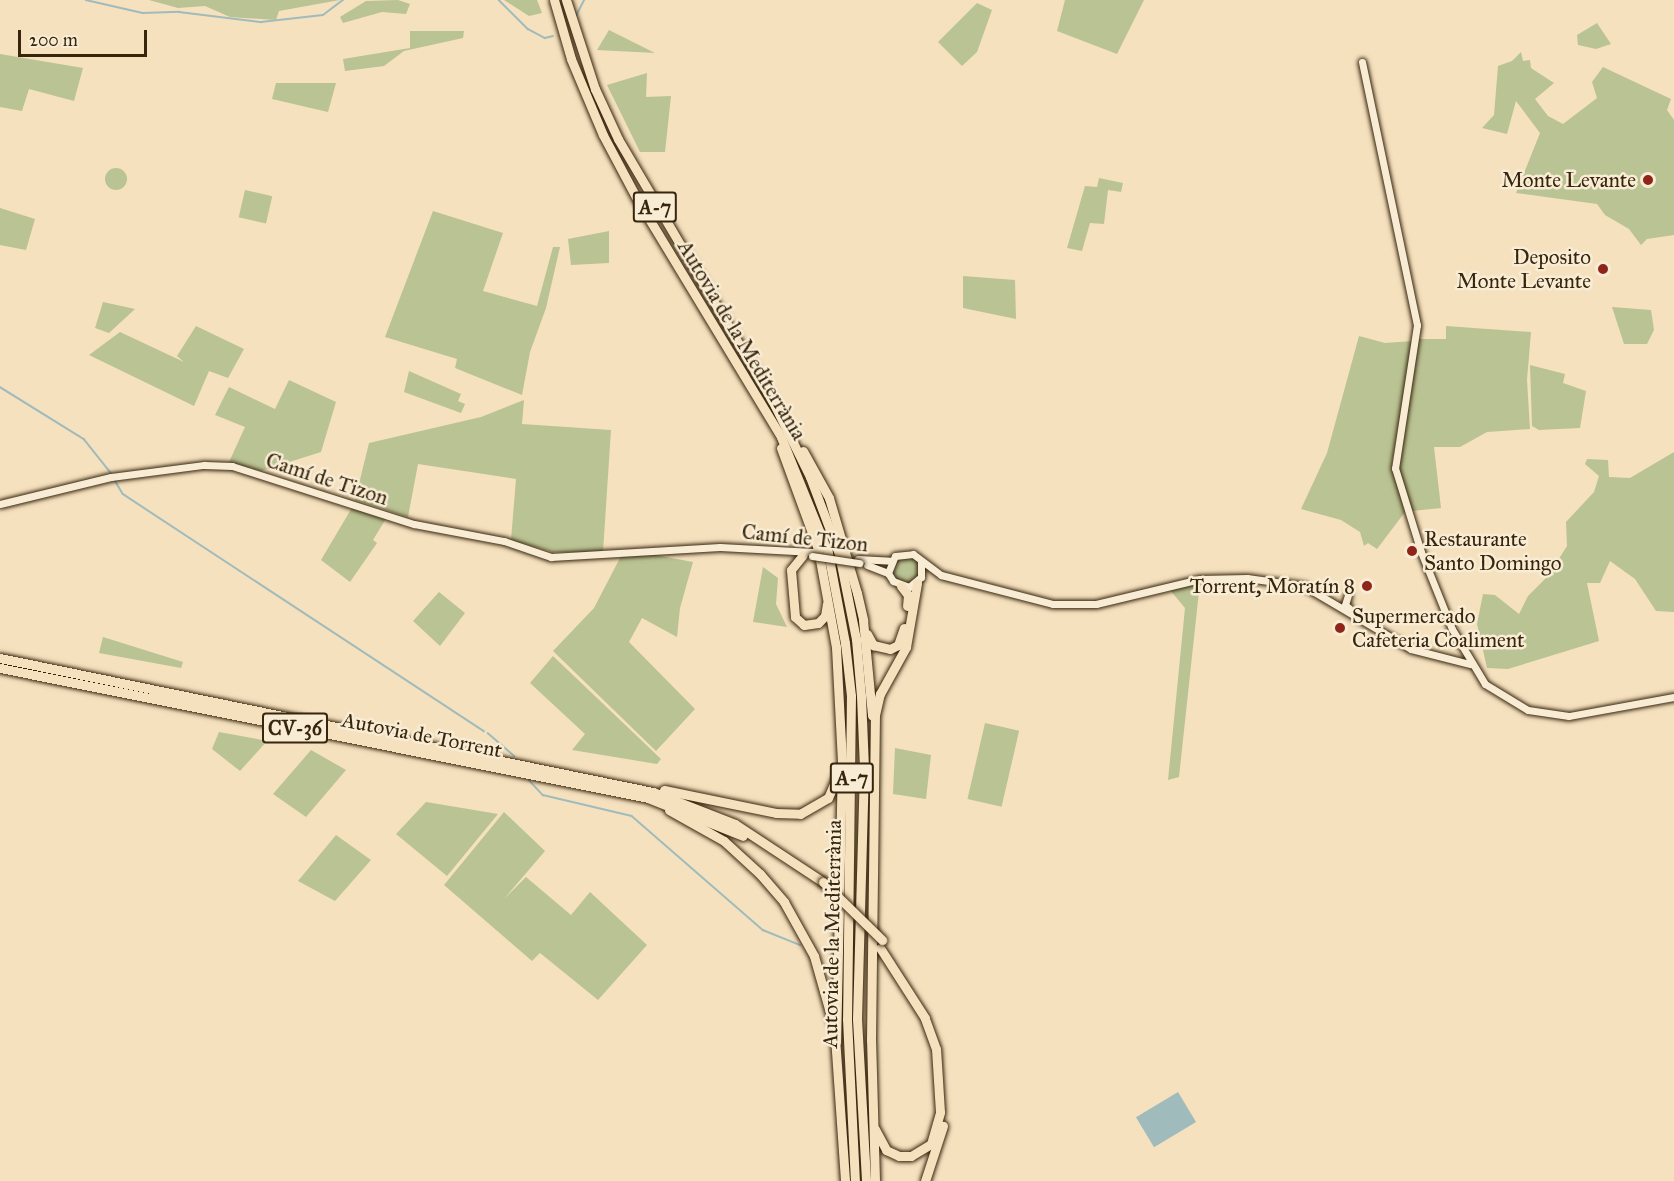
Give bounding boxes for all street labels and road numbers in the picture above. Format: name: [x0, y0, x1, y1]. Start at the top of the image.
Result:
road number: A-7: [632, 190, 678, 224]
street label: Autovia de la Mediterrània: [672, 236, 812, 444]
street label: Camí de Tizon: [263, 447, 391, 511]
street label: Camí de Tizon: [741, 519, 869, 557]
street label: Autovia de Torrent: [340, 707, 504, 763]
road number: CV-36: [262, 711, 328, 745]
road number: A-7: [830, 761, 874, 795]
street label: Autovia de la Mediterrània: [817, 820, 847, 1048]

